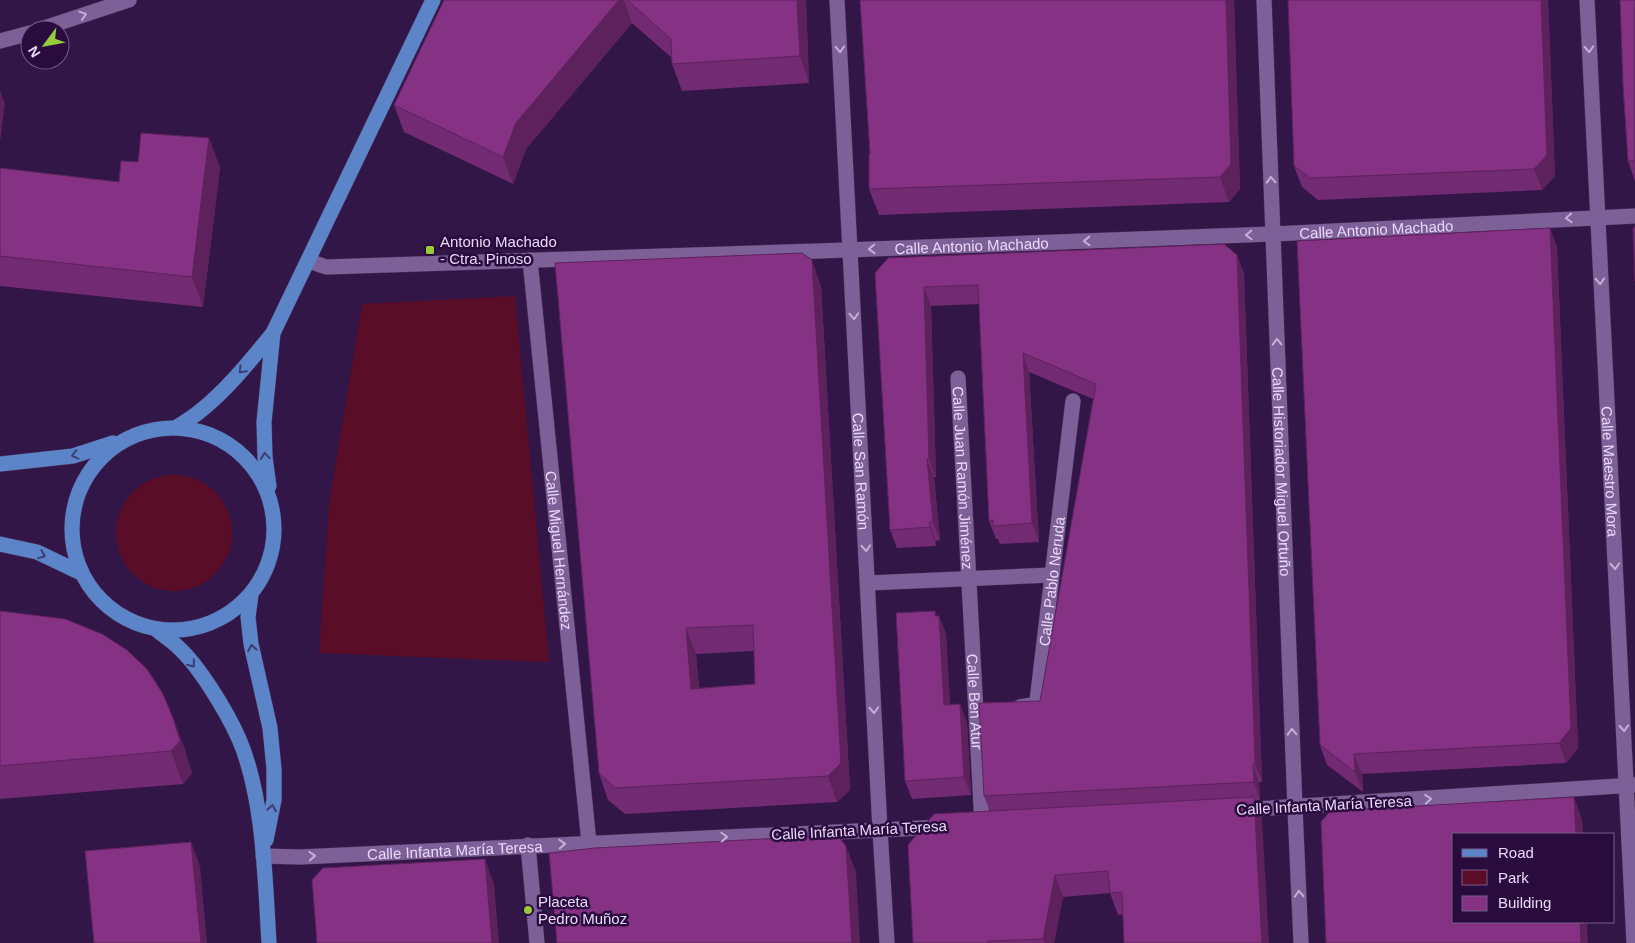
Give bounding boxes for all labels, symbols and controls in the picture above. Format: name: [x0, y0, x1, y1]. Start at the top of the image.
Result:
one-way arrow: [78, 11, 87, 21]
north arrow: [20, 20, 70, 70]
text: N: [25, 43, 43, 60]
one-way arrow: [834, 45, 845, 53]
one-way arrow: [1583, 45, 1594, 53]
one-way arrow: [1266, 176, 1276, 184]
one-way arrow: [1565, 213, 1573, 224]
street label: Calle Antonio Machado: [1299, 217, 1454, 241]
one-way arrow: [1245, 229, 1253, 240]
place label: Antonio Machado - Ctra. Pinoso: [440, 233, 557, 267]
street label: Calle Antonio Machado: [894, 234, 1049, 257]
one-way arrow: [1083, 235, 1091, 246]
marker: Antonio Machado - Ctra. Pinoso: [424, 244, 436, 256]
one-way arrow: [868, 244, 876, 254]
one-way arrow: [1594, 277, 1605, 285]
one-way arrow: [848, 312, 859, 320]
one-way arrow: [1272, 338, 1282, 346]
one-way arrow: [239, 365, 248, 374]
street label: Calle Historiador Miguel Ortuño: [1270, 367, 1295, 577]
street label: Calle Juan Ramón Jiménez: [950, 386, 977, 570]
street label: Calle Maestro Mora: [1599, 406, 1622, 538]
street label: Calle San Ramón: [850, 412, 873, 531]
one-way arrow: [70, 449, 79, 460]
one-way arrow: [260, 452, 271, 460]
street label: Calle Miguel Hernández: [543, 470, 576, 631]
street label: Calle Pablo Neruda: [1035, 515, 1068, 647]
one-way arrow: [861, 544, 872, 552]
one-way arrow: [37, 549, 45, 559]
one-way arrow: [1610, 562, 1621, 570]
one-way arrow: [248, 643, 258, 652]
street label: Calle Ben Atur: [964, 653, 986, 750]
one-way arrow: [186, 658, 195, 668]
one-way arrow: [869, 707, 880, 715]
one-way arrow: [1618, 724, 1629, 732]
one-way arrow: [1287, 728, 1297, 736]
street label: Calle Infanta María Teresa: [1236, 792, 1413, 818]
one-way arrow: [1424, 793, 1432, 804]
one-way arrow: [267, 804, 277, 812]
street label: Calle Infanta María Teresa: [771, 817, 948, 843]
one-way arrow: [720, 832, 728, 842]
legend: [1452, 833, 1615, 923]
street label: Calle Infanta María Teresa: [367, 837, 544, 862]
one-way arrow: [558, 838, 566, 849]
text: Road: [1498, 844, 1534, 861]
one-way arrow: [308, 850, 316, 861]
text: Park: [1498, 869, 1529, 886]
one-way arrow: [1294, 890, 1305, 898]
place label: Placeta Pedro Muñoz: [538, 893, 627, 927]
text: Building: [1498, 894, 1551, 911]
marker: Placeta Pedro Muñoz: [522, 904, 534, 916]

